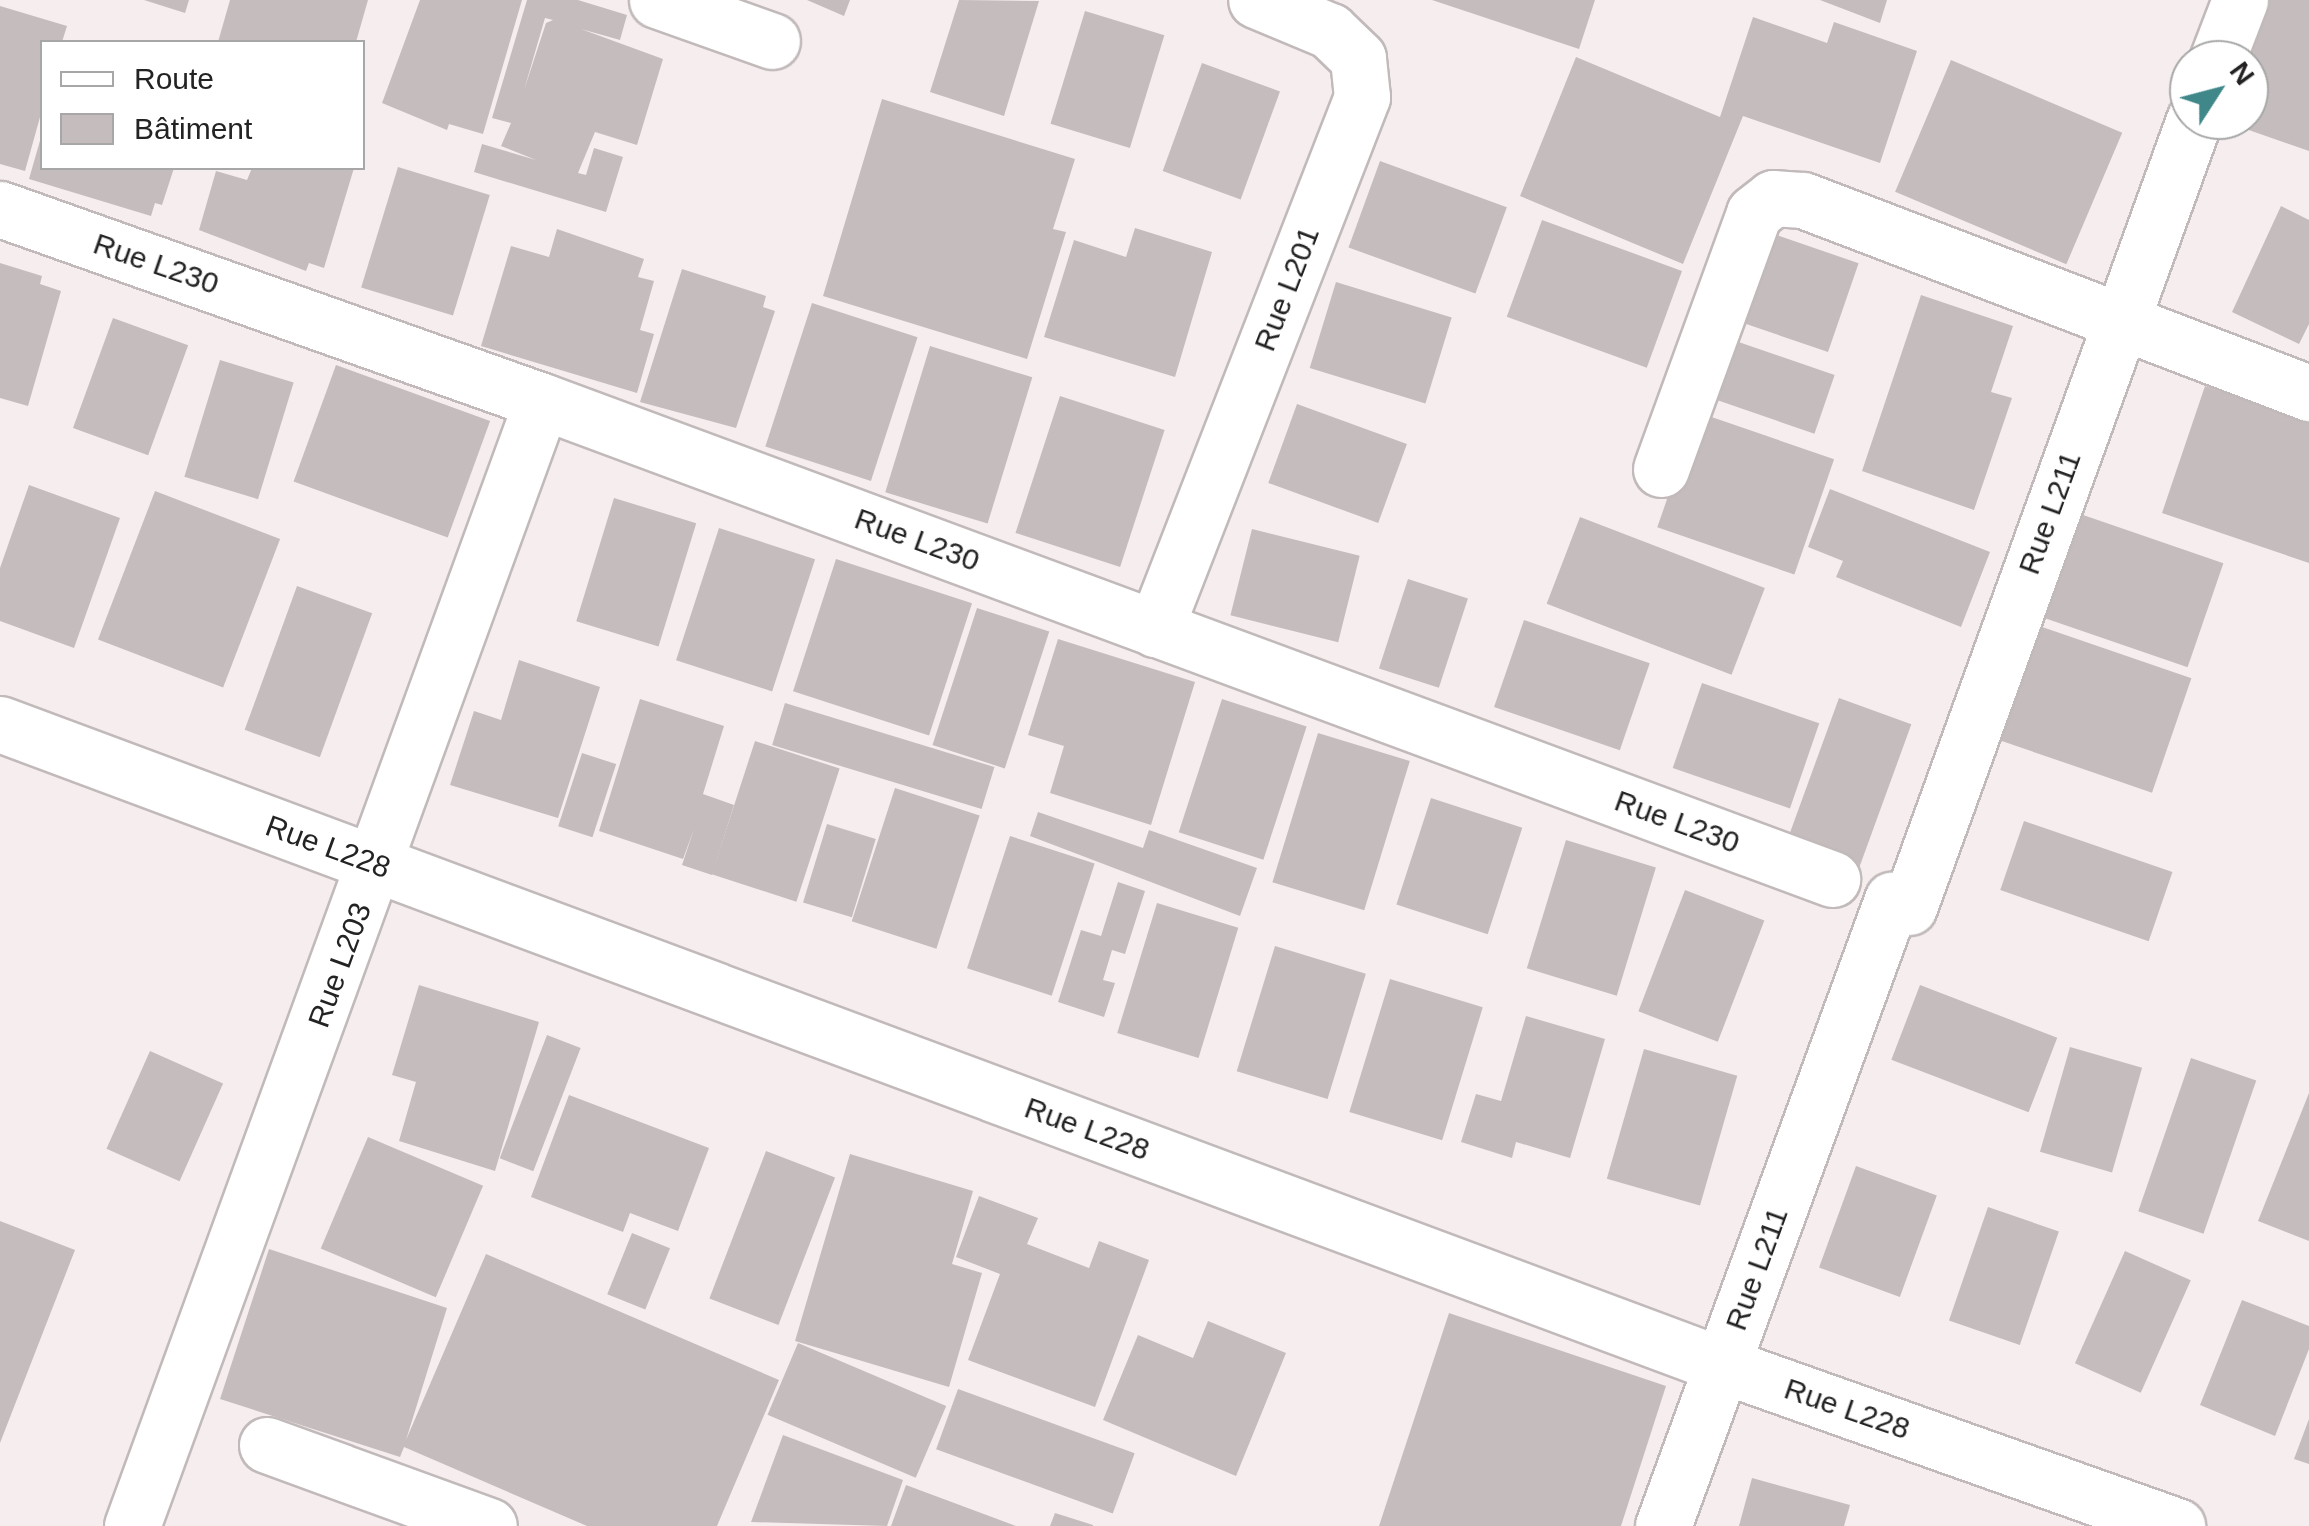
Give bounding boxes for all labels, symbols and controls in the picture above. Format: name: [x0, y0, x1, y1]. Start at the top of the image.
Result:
legend: [40, 40, 365, 170]
north arrow: [2169, 40, 2269, 140]
text: N: [2224, 56, 2261, 91]
text: Route: [134, 62, 214, 95]
text: Bâtiment: [134, 112, 252, 145]
street label: Rue L201: [1247, 222, 1327, 356]
street label: Rue L230: [89, 226, 223, 302]
street label: Rue L211: [2011, 447, 2089, 579]
street label: Rue L230: [850, 501, 984, 579]
street label: Rue L230: [1610, 783, 1744, 861]
street label: Rue L228: [261, 808, 395, 886]
street label: Rue L203: [301, 898, 379, 1032]
street label: Rue L228: [1020, 1090, 1154, 1168]
street label: Rue L211: [1718, 1203, 1796, 1335]
street label: Rue L228: [1780, 1371, 1914, 1447]

